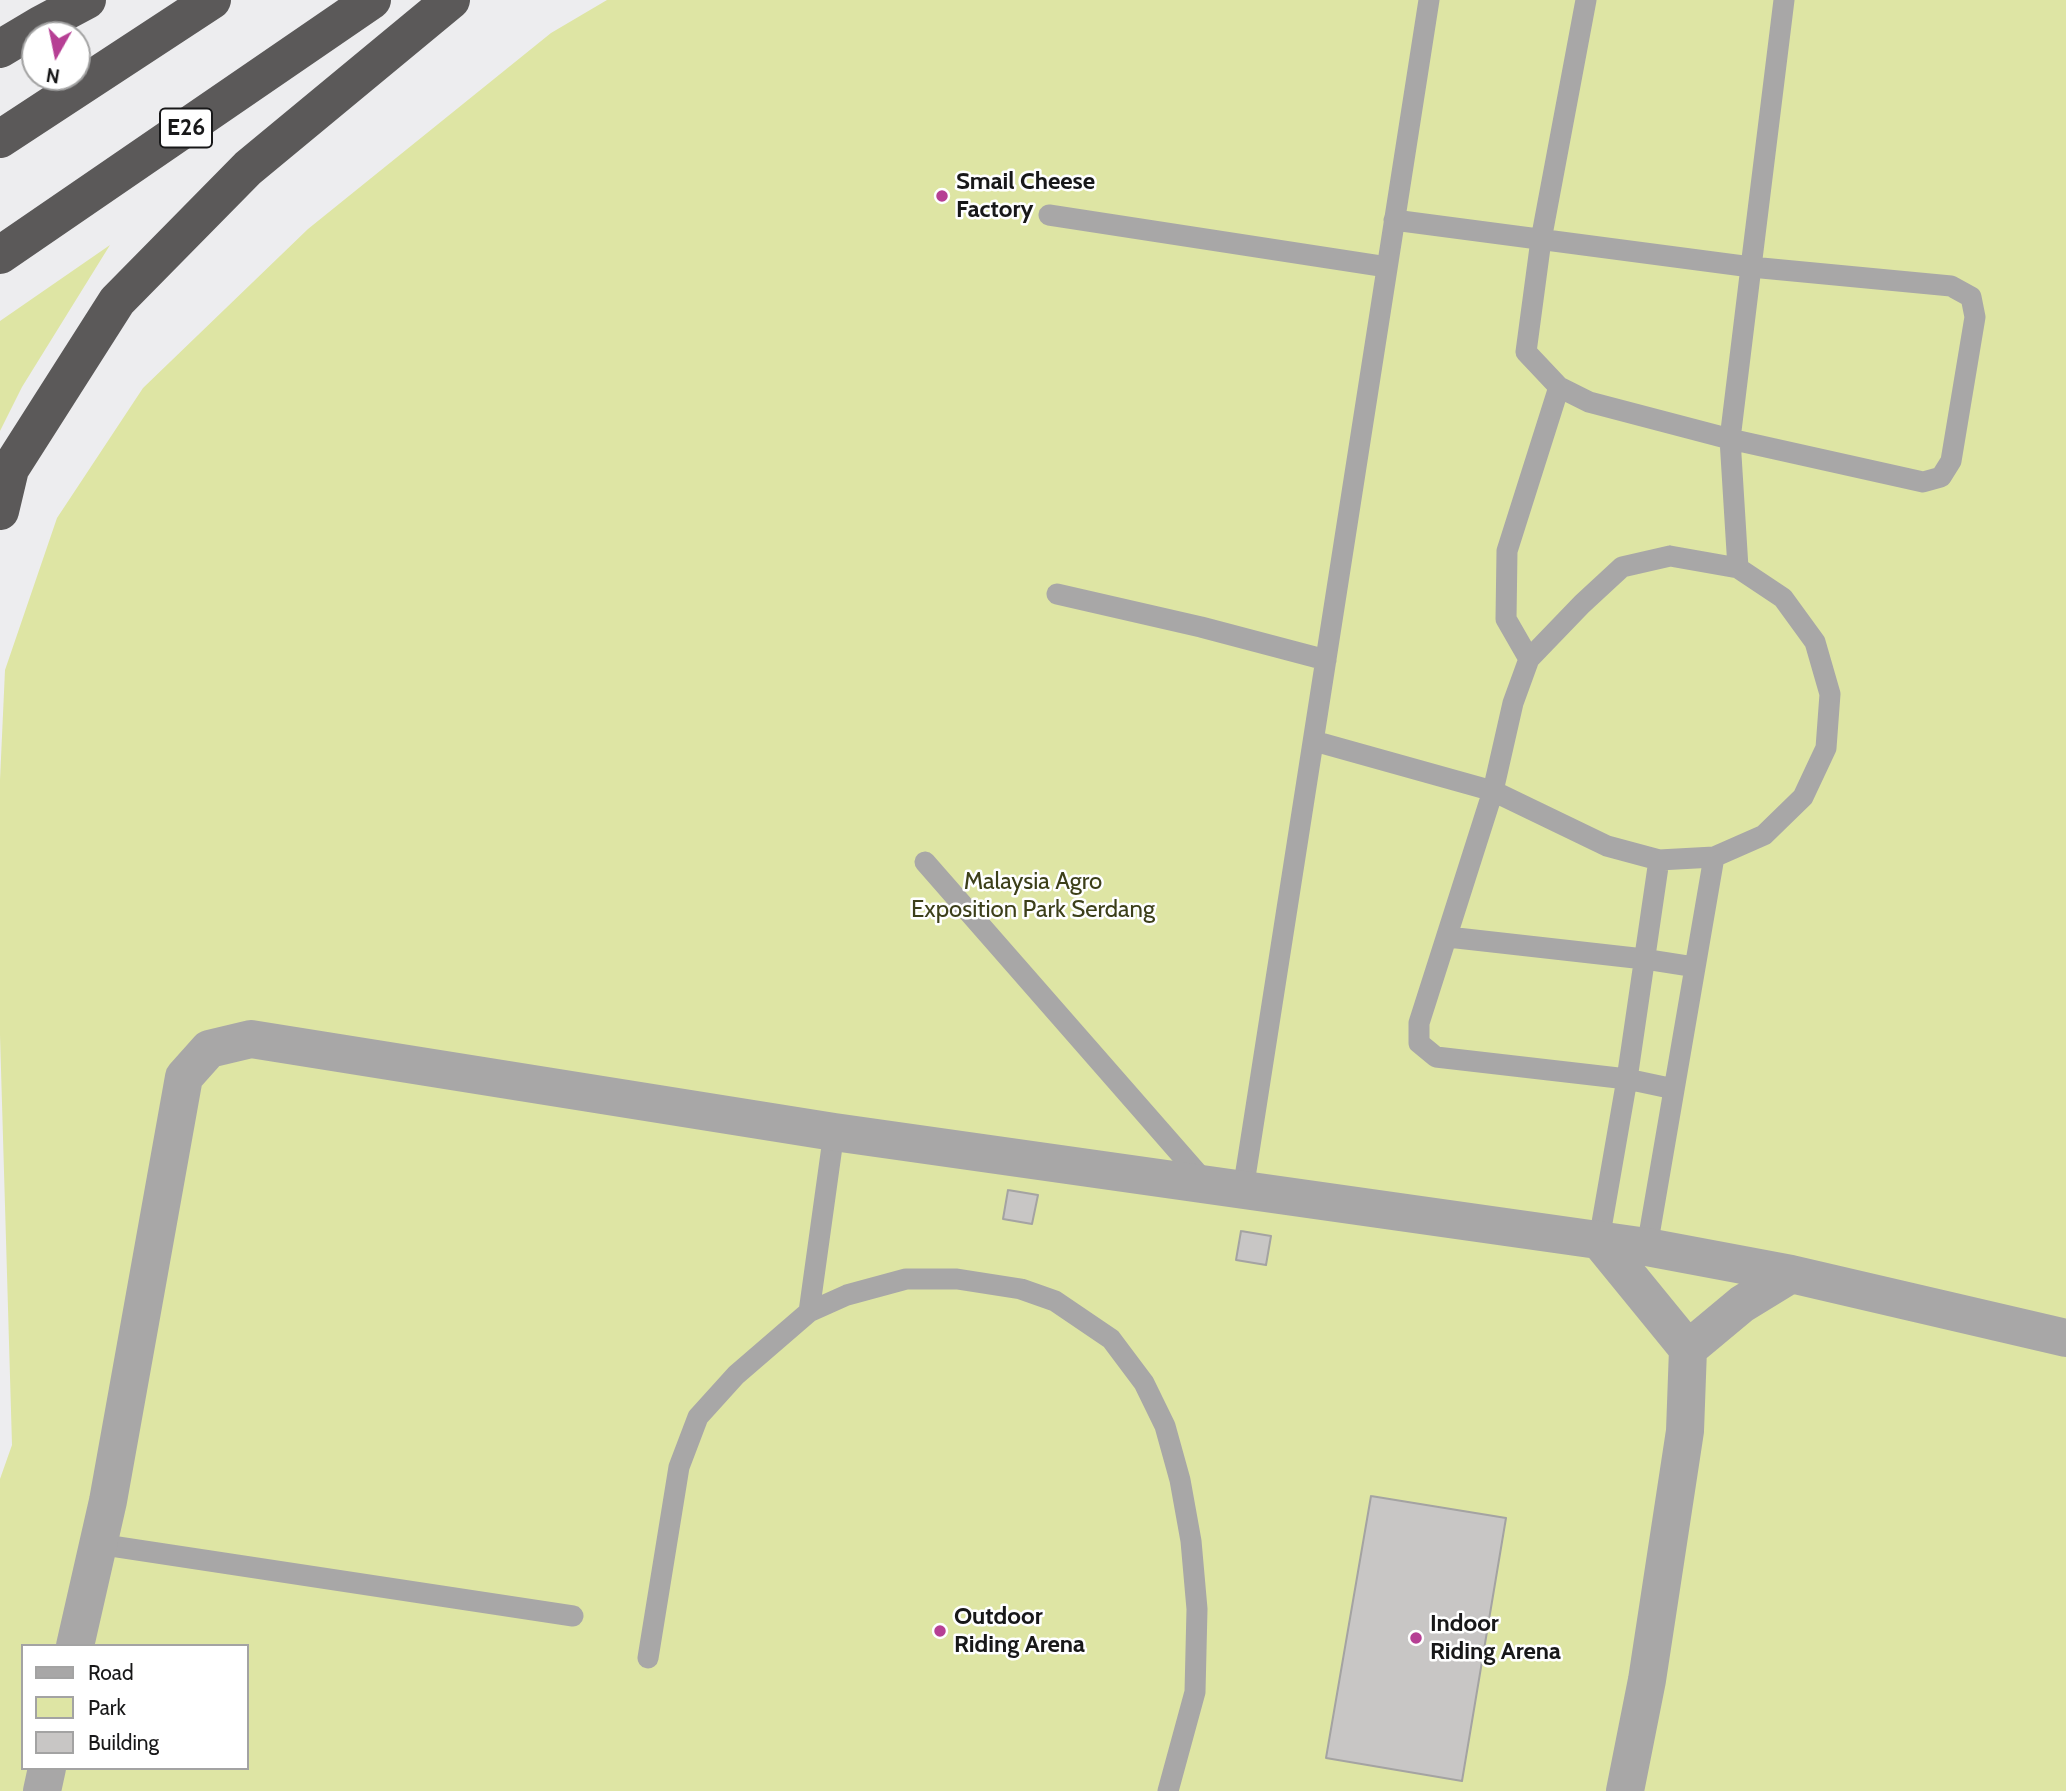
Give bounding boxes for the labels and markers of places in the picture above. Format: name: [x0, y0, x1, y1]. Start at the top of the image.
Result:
place label: Smail Cheese Factory: [956, 168, 1095, 224]
marker: Smail Cheese Factory: [934, 188, 950, 204]
place label: Outdoor Riding Arena: [954, 1603, 1085, 1659]
place label: Indoor Riding Arena: [1430, 1610, 1561, 1666]
marker: Outdoor Riding Arena: [932, 1623, 948, 1639]
marker: Indoor Riding Arena: [1408, 1630, 1424, 1646]

